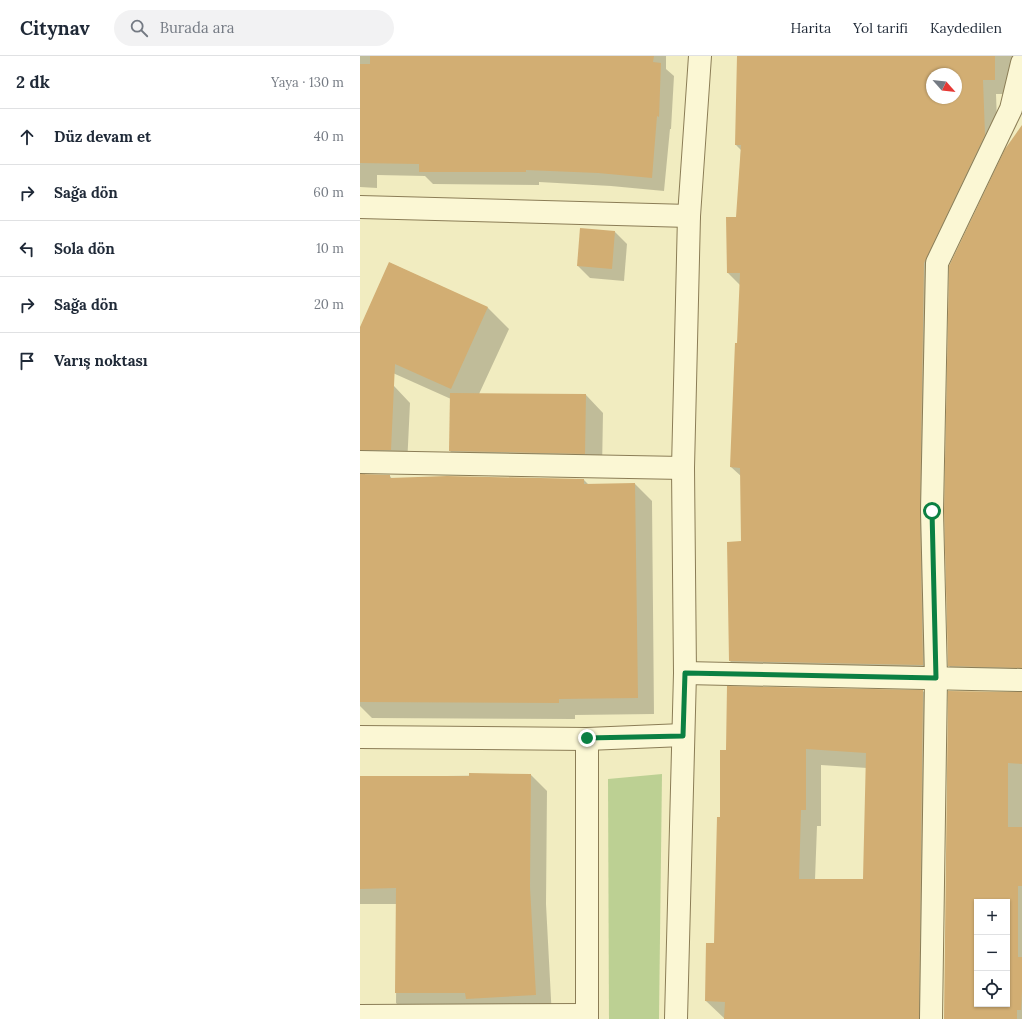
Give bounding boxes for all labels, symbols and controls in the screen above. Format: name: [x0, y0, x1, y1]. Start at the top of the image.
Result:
search box: [114, 10, 394, 46]
text: Citynav: [20, 16, 90, 40]
icon: search: [128, 17, 150, 39]
text: Burada ara: [160, 18, 235, 37]
text: Harita: [790, 19, 831, 37]
text: Yol tarifi: [853, 19, 908, 37]
text: Kaydedilen: [930, 19, 1002, 37]
north arrow: [926, 68, 962, 104]
text: 2 dk: [16, 71, 50, 93]
text: Yaya · 130 m: [271, 74, 344, 91]
icon: ahead: [16, 126, 38, 148]
text: Düz devam et: [54, 127, 151, 146]
text: 40 m: [314, 128, 344, 145]
icon: right: [16, 182, 38, 204]
text: Sağa dön: [54, 183, 118, 202]
text: 60 m: [313, 184, 344, 201]
icon: left: [16, 238, 38, 260]
text: Sola dön: [54, 239, 115, 258]
text: 10 m: [316, 240, 344, 257]
icon: right: [16, 294, 38, 316]
text: Sağa dön: [54, 295, 118, 314]
text: 20 m: [314, 296, 344, 313]
icon: arrive: [16, 350, 38, 372]
text: Varış noktası: [54, 351, 148, 370]
route start: [923, 502, 941, 520]
route end: [578, 729, 596, 747]
map controls: [974, 899, 1010, 1007]
button: +: [974, 899, 1010, 935]
button: −: [974, 935, 1010, 971]
button: locate: [974, 971, 1010, 1007]

